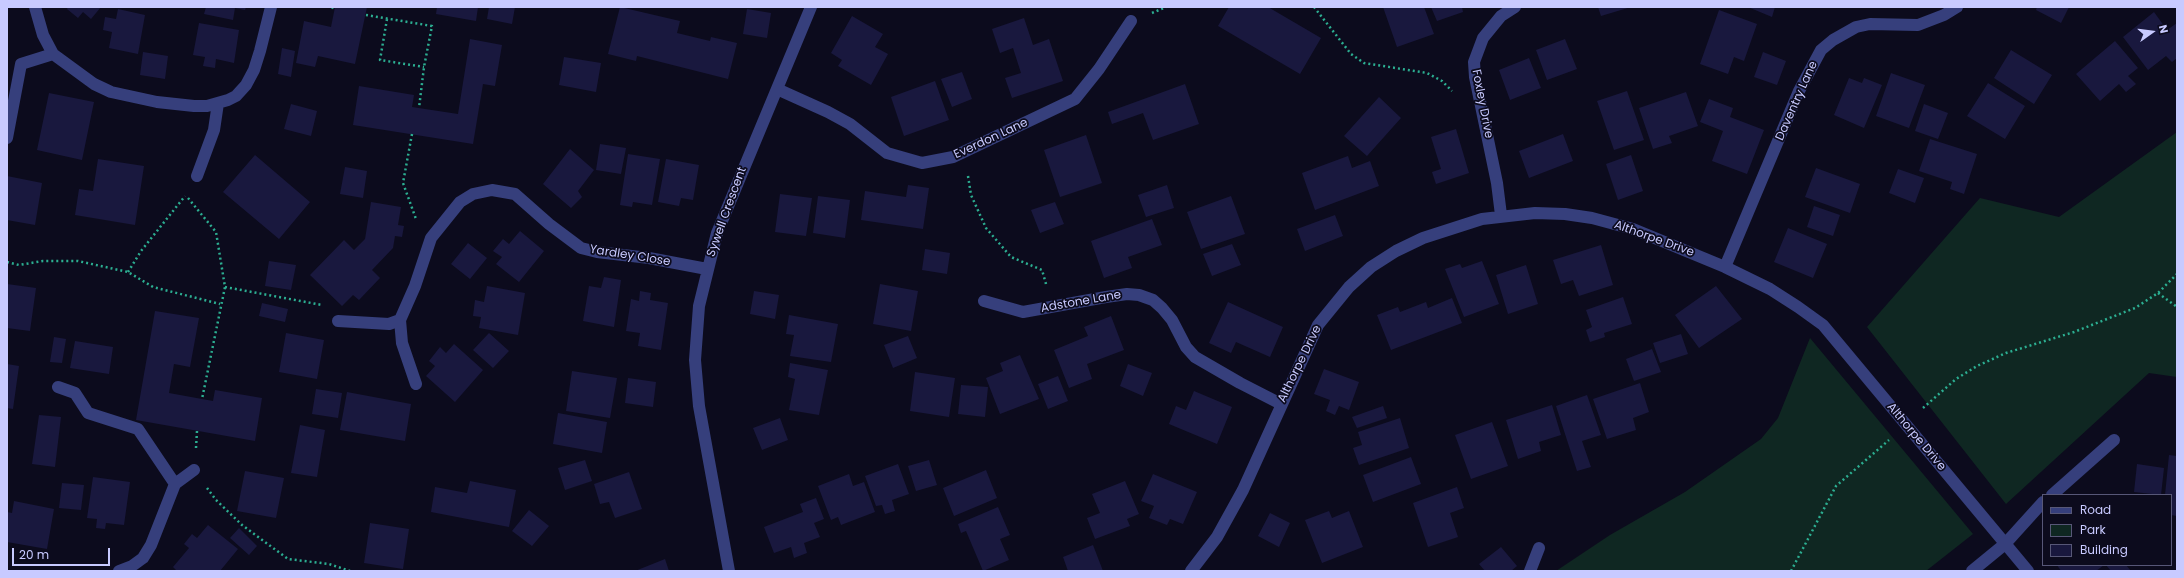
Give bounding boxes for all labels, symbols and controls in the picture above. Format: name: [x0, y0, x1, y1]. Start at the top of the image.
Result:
north arrow: [2132, 12, 2172, 52]
text: N: [2155, 23, 2172, 35]
street label: Daventry Lane: [1773, 59, 1821, 143]
street label: Foxley Drive: [1468, 68, 1496, 140]
street label: Everdon Lane: [952, 116, 1030, 162]
street label: Sywell Crescent: [704, 165, 750, 259]
street label: Althorpe Drive: [1612, 218, 1696, 260]
street label: Yardley Close: [589, 243, 671, 269]
street label: Adstone Lane: [1040, 288, 1122, 316]
street label: Althorpe Drive: [1275, 323, 1325, 405]
street label: Althorpe Drive: [1883, 400, 1949, 474]
legend: [2042, 494, 2172, 566]
text: Road: [2080, 501, 2111, 518]
text: Park: [2080, 521, 2106, 538]
scale bar: [14, 540, 112, 566]
text: Building: [2080, 541, 2128, 558]
text: 20 m: [19, 546, 49, 563]

